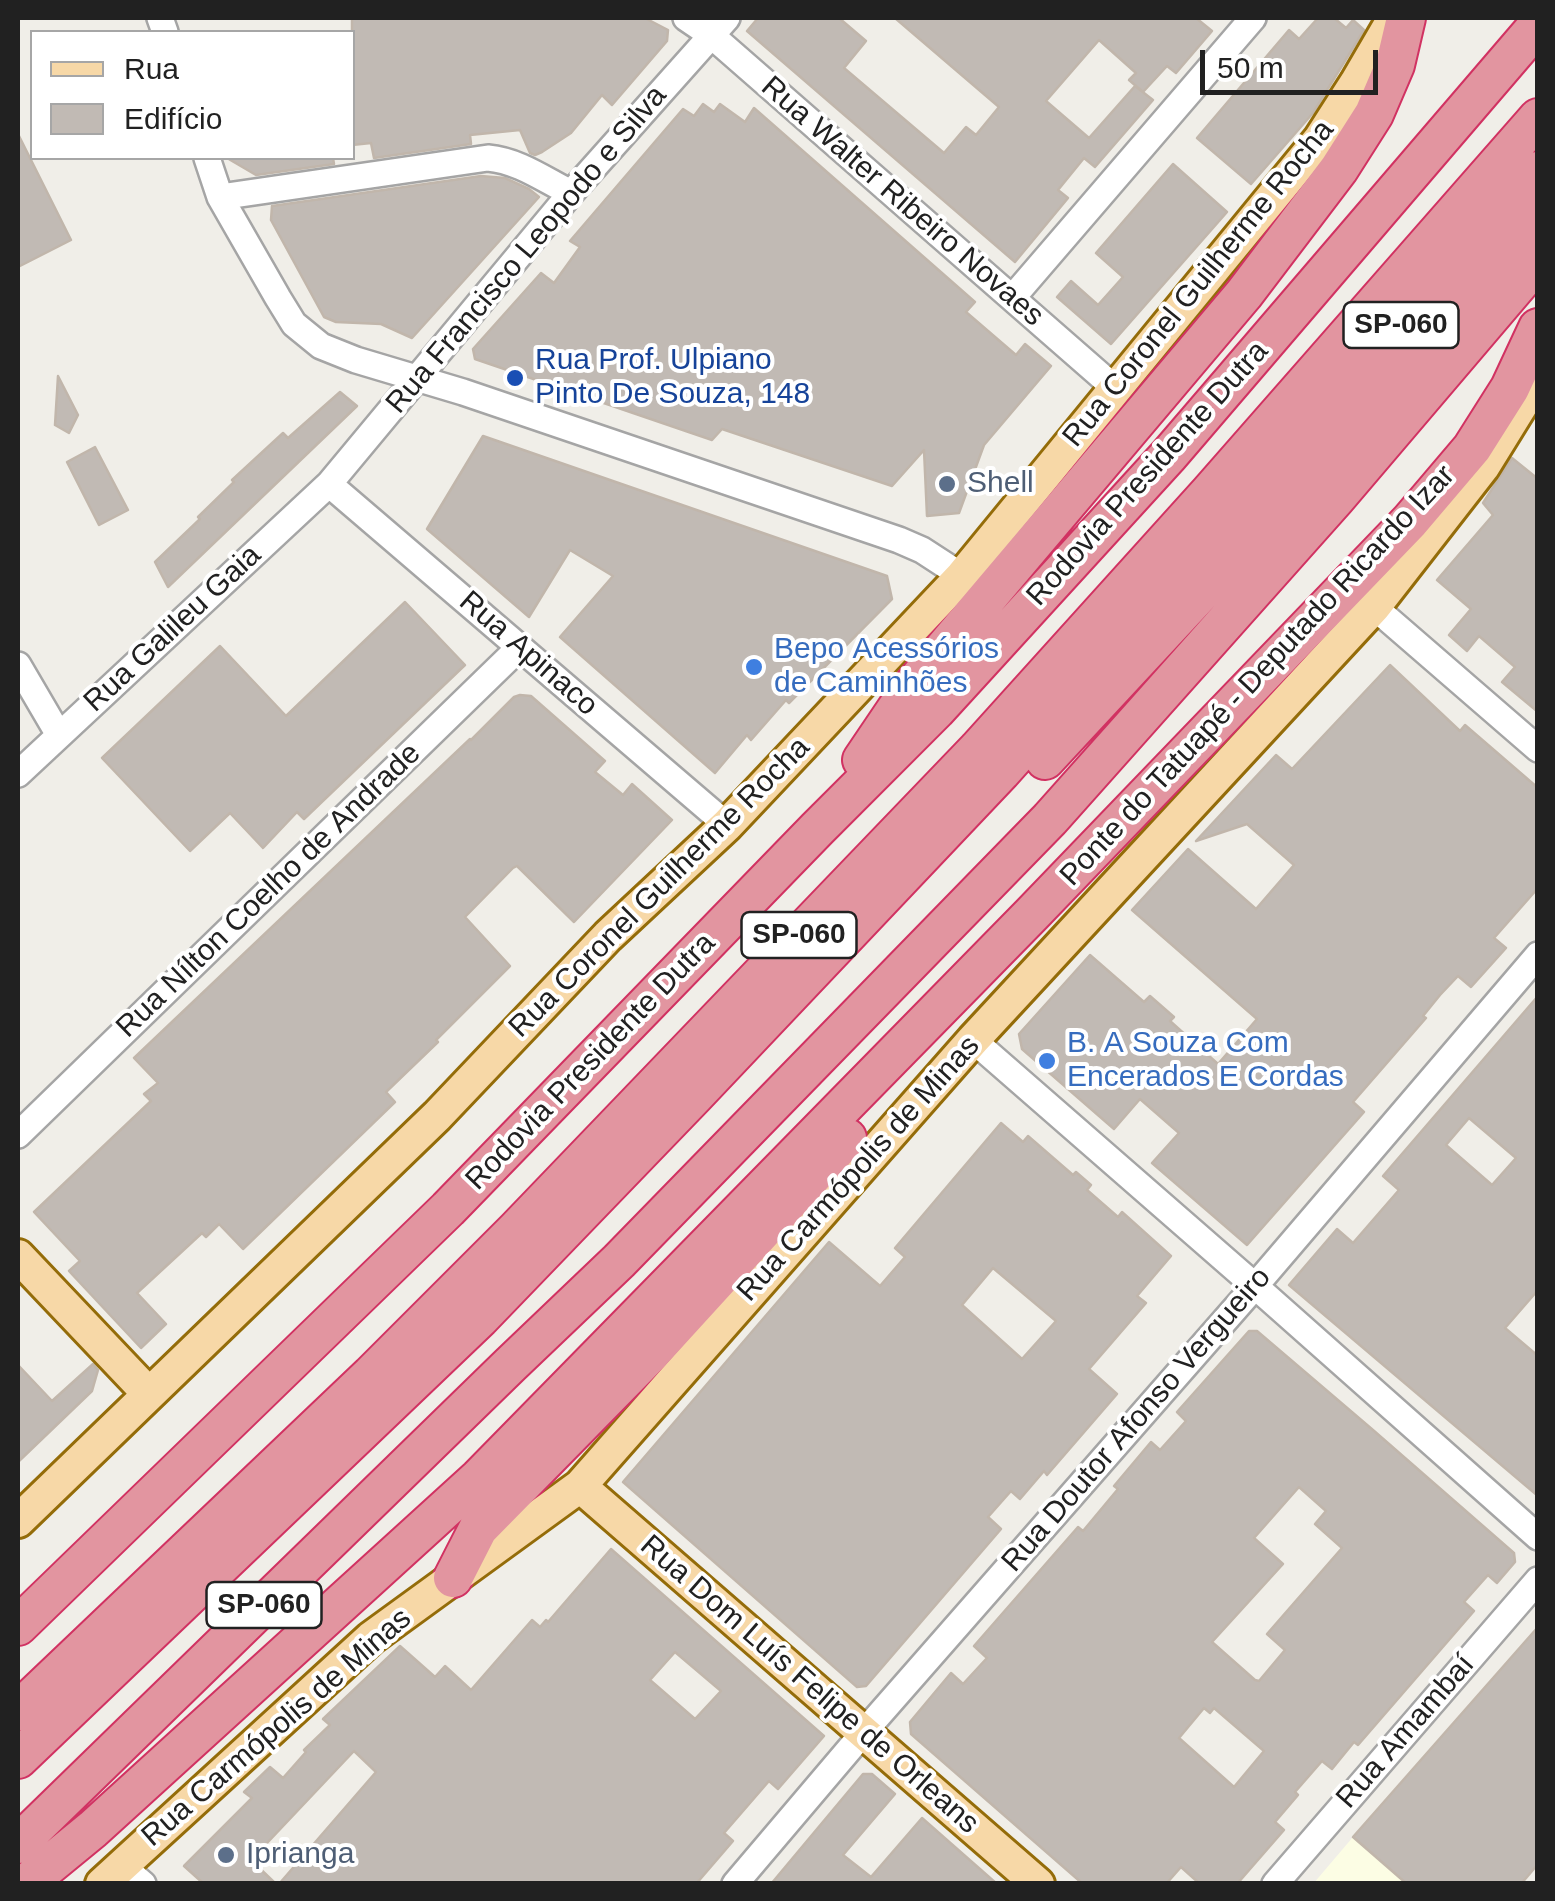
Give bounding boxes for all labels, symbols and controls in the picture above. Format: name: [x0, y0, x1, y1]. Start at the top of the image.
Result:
legend: [30, 30, 355, 160]
scale bar: [1205, 30, 1382, 92]
text: 50 m: [1217, 51, 1284, 84]
text: Rua: [124, 52, 179, 85]
street label: Rua Walter Ribeiro Novaes: [753, 70, 1051, 334]
street label: Rua Francisco Leopodo e Silva: [379, 79, 675, 421]
text: Edifício: [124, 102, 222, 135]
street label: Rua Coronel Guilherme Rocha: [1056, 113, 1342, 455]
road number: SP-060: [1344, 302, 1458, 348]
street label: Rodovia Presidente Dutra: [1020, 334, 1276, 614]
place label: Rua Prof. Ulpiano Pinto De Souza, 148: [535, 343, 810, 414]
marker: Rua Prof. Ulpiano Pinto De Souza, 148: [504, 367, 526, 389]
street label: Ponte do Tatuapé - Deputado Ricardo Izar: [1053, 458, 1463, 894]
place label: Shell: [967, 466, 1034, 502]
marker: Shell: [936, 473, 958, 495]
street label: Rua Galileu Gaia: [77, 538, 269, 720]
street label: Rua Apinaco: [451, 584, 605, 724]
place label: Bepo Acessórios de Caminhões: [774, 632, 999, 702]
marker: Bepo Acessórios de Caminhões: [743, 656, 765, 678]
street label: Rua Coronel Guilherme Rocha: [502, 730, 818, 1046]
street label: Rua Nílton Coelho de Andrade: [110, 736, 428, 1046]
road number: SP-060: [742, 912, 856, 958]
street label: Rodovia Presidente Dutra: [459, 926, 723, 1198]
place label: B. A Souza Com Encerados E Cordas: [1067, 1026, 1344, 1096]
street label: Rua Carmópolis de Minas: [730, 1029, 988, 1309]
marker: B. A Souza Com Encerados E Cordas: [1036, 1050, 1058, 1072]
street label: Rua Doutor Afonso Vergueiro: [995, 1260, 1279, 1580]
street label: Rua Dom Luís Felipe de Orleans: [632, 1528, 986, 1842]
road number: SP-060: [206, 1582, 322, 1628]
street label: Rua Carmópolis de Minas: [135, 1601, 419, 1855]
street label: Rua Amambaí: [1330, 1648, 1482, 1816]
place label: Iprianga: [246, 1837, 354, 1873]
marker: Iprianga: [215, 1844, 237, 1866]

